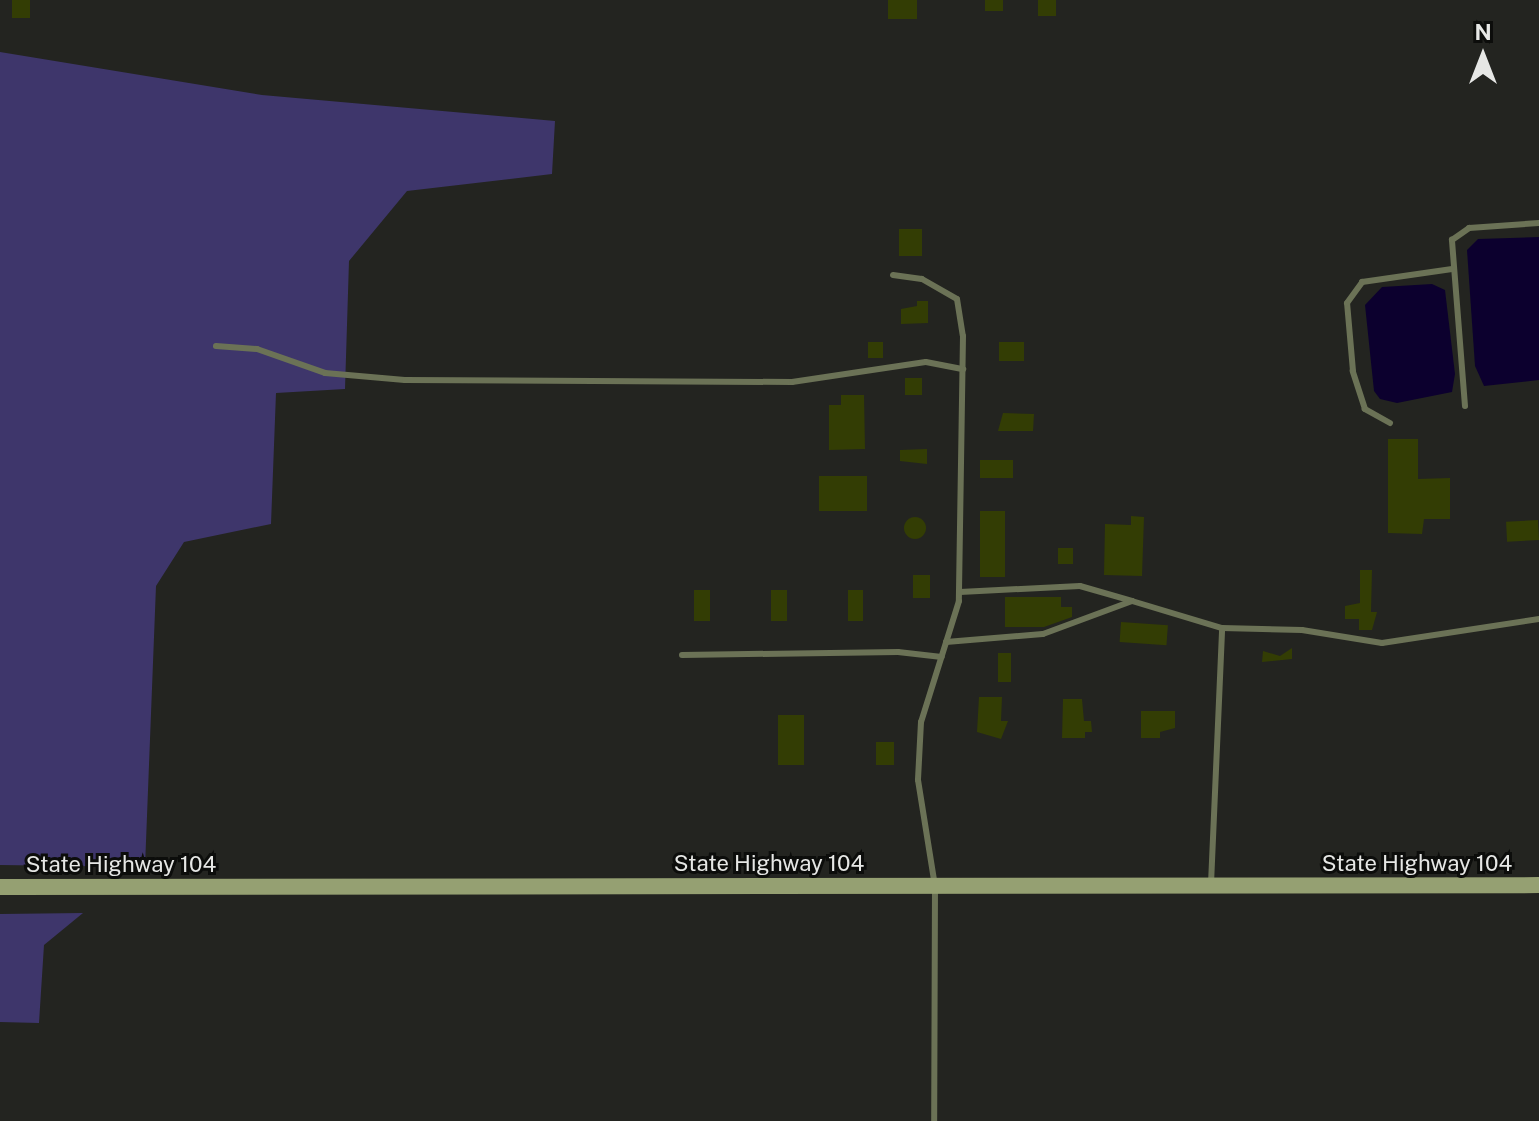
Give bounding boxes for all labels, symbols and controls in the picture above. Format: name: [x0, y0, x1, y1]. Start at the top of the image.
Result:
north arrow: [1443, 16, 1523, 96]
text: N: [1474, 19, 1492, 45]
street label: State Highway 104: [674, 851, 864, 877]
street label: State Highway 104: [1322, 851, 1512, 877]
street label: State Highway 104: [26, 852, 216, 878]

